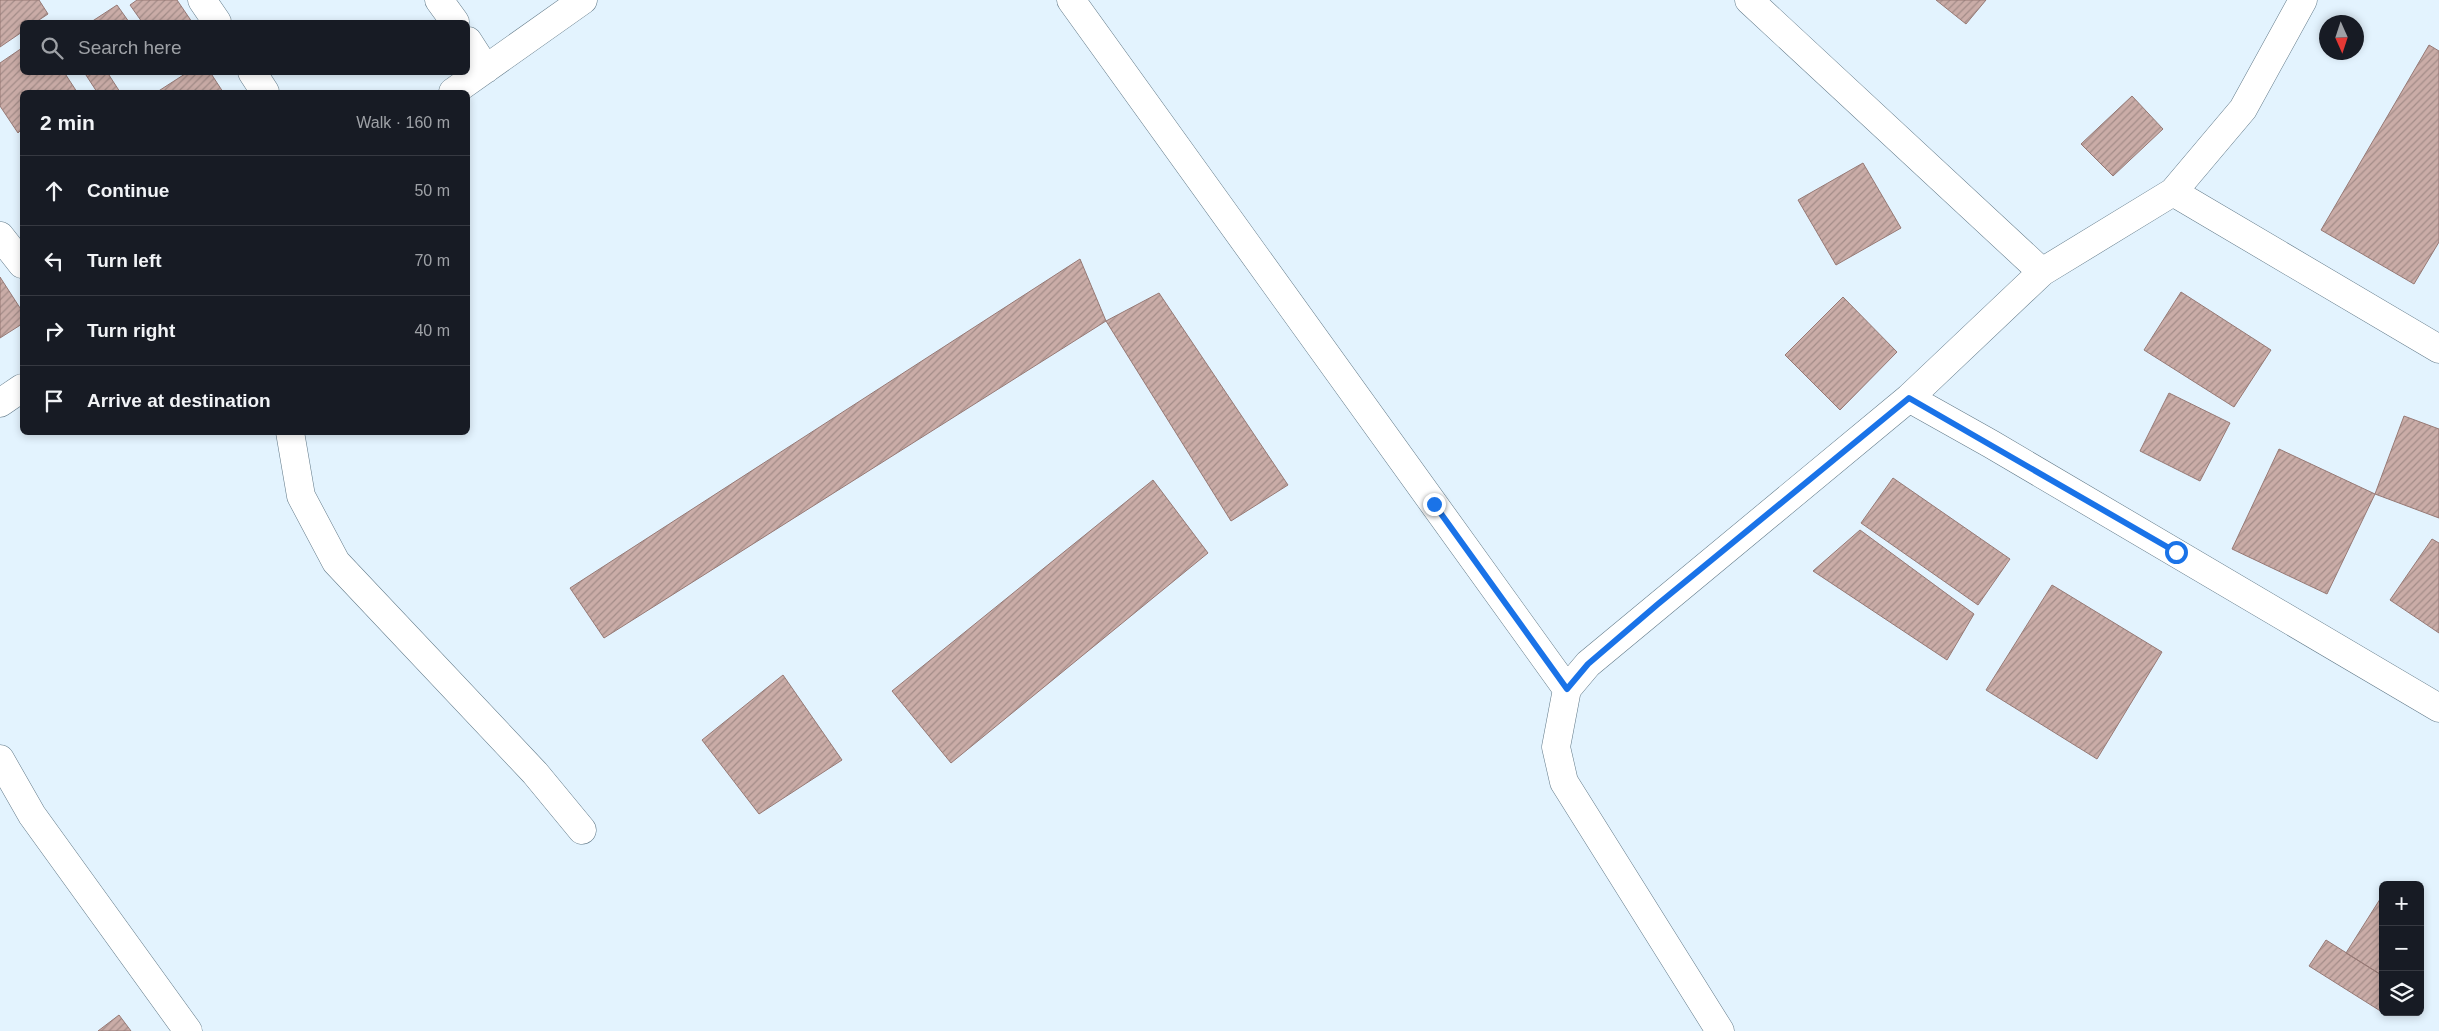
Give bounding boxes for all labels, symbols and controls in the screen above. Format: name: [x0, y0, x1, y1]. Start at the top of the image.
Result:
north arrow: [2319, 15, 2364, 60]
search box: [20, 20, 470, 75]
icon: search: [38, 34, 66, 62]
text: Search here: [78, 37, 182, 58]
text: 2 min: [40, 111, 95, 134]
text: Walk · 160 m: [356, 114, 450, 131]
icon: ahead: [40, 177, 68, 205]
text: Continue: [87, 180, 169, 201]
text: 50 m: [414, 182, 450, 199]
icon: left: [40, 247, 68, 275]
text: Turn left: [87, 250, 162, 271]
text: 70 m: [414, 252, 450, 269]
icon: right: [40, 317, 68, 345]
text: Turn right: [87, 320, 175, 341]
text: 40 m: [414, 322, 450, 339]
icon: arrive: [40, 387, 68, 415]
text: Arrive at destination: [87, 390, 271, 411]
route end: [1423, 493, 1446, 516]
route start: [2165, 541, 2188, 564]
map controls: [2379, 881, 2424, 1016]
button: +: [2379, 881, 2424, 926]
button: −: [2379, 926, 2424, 971]
button: layers: [2379, 971, 2424, 1016]

